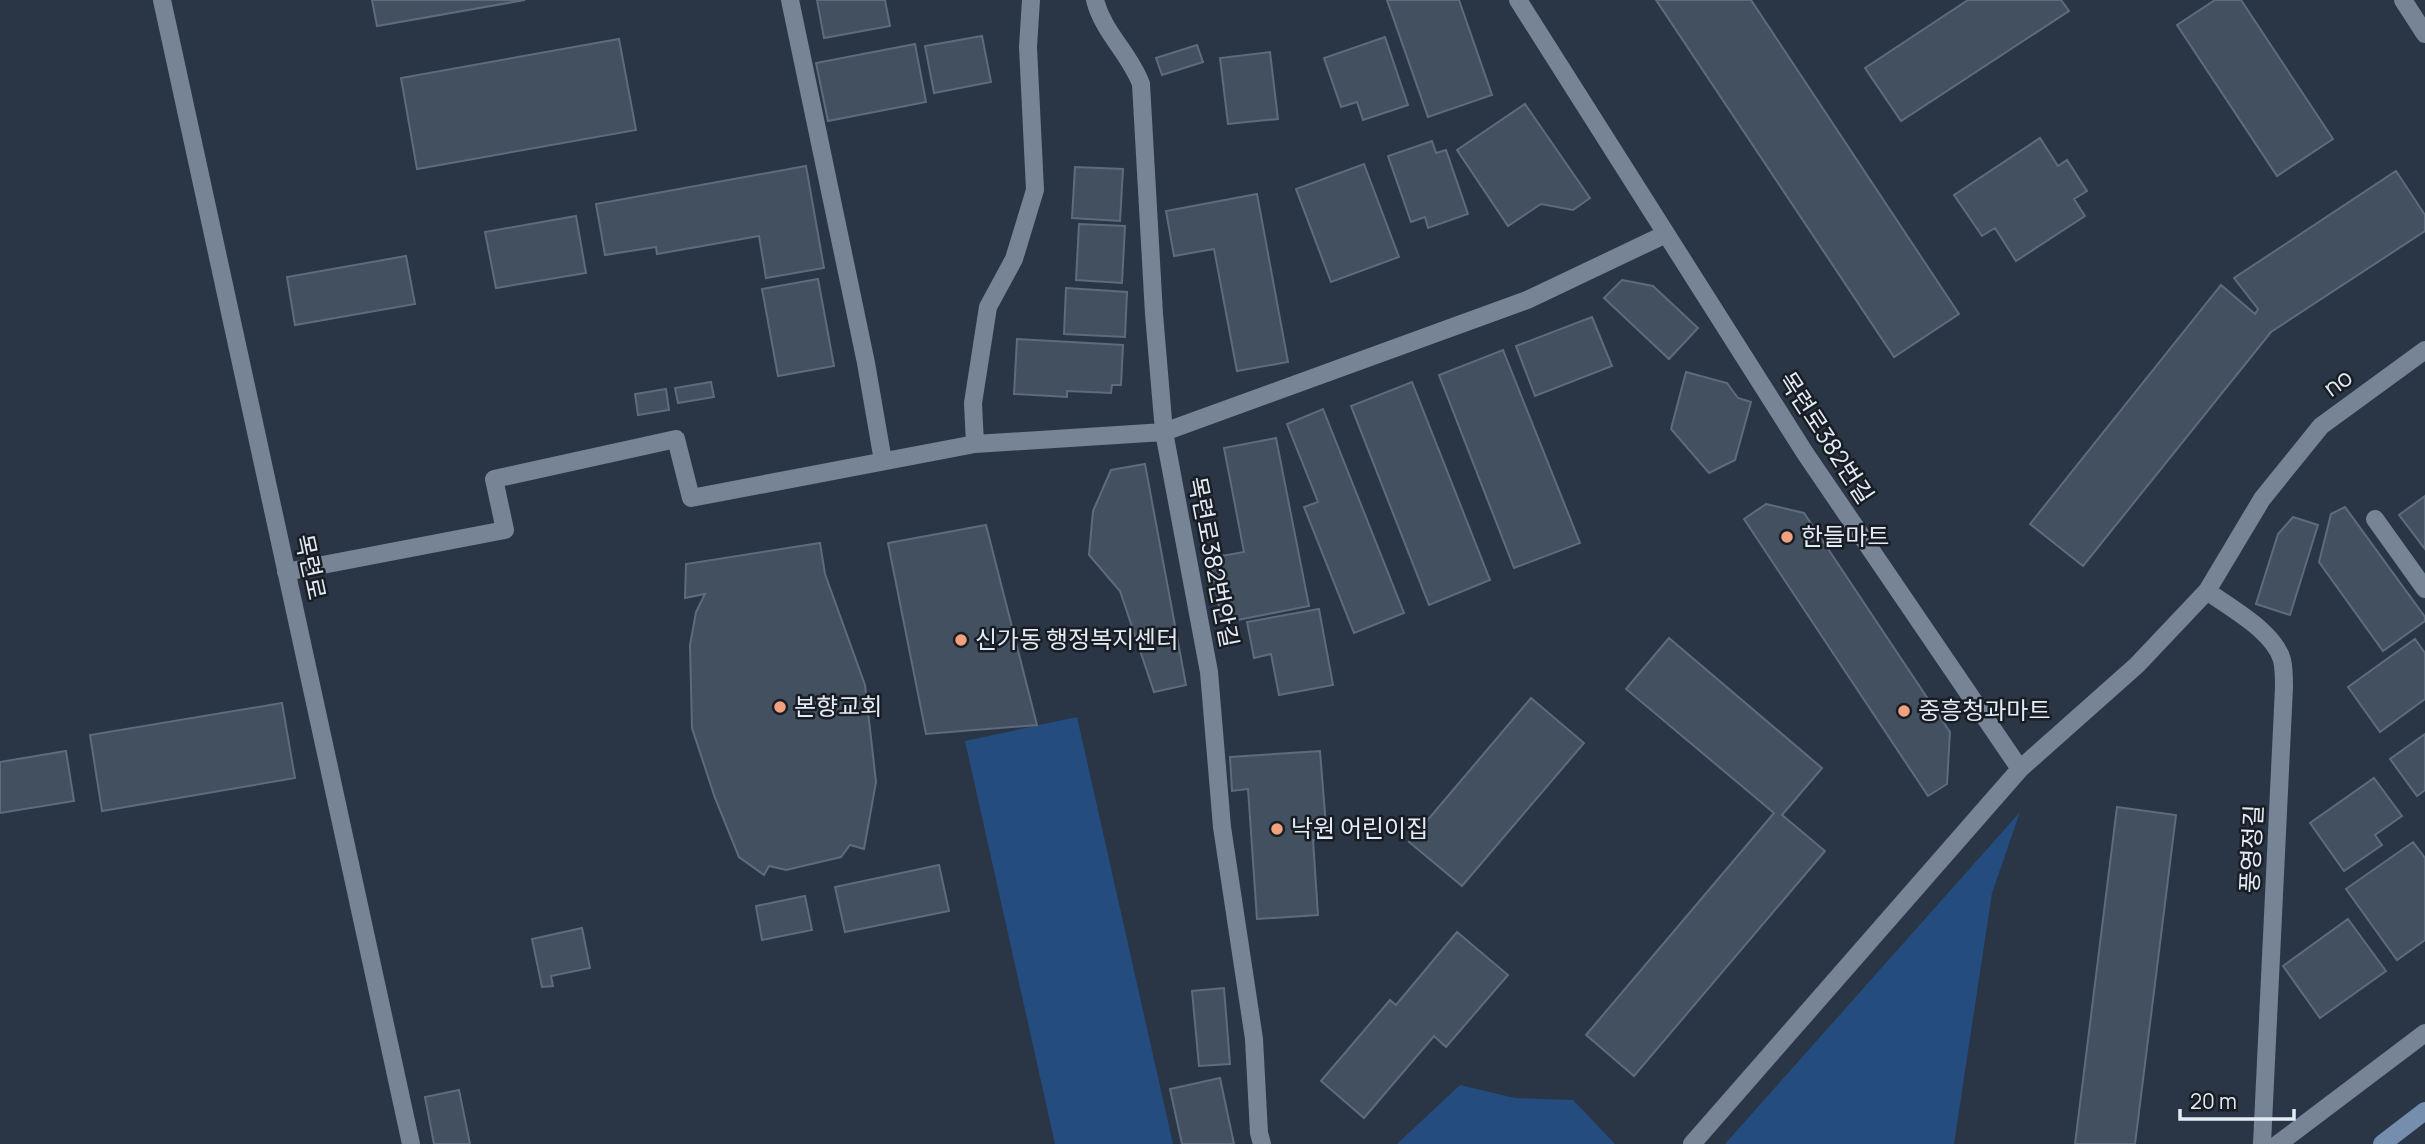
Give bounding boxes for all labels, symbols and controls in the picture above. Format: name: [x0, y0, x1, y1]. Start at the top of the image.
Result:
street label: no: [2316, 360, 2358, 403]
street label: 목련로382번길: [1772, 365, 1882, 510]
street label: 목련로382번안길: [1182, 473, 1247, 650]
place label: 한들마트: [1801, 519, 1889, 552]
marker: 한들마트: [1779, 529, 1795, 545]
street label: 목련로: [288, 531, 334, 603]
place label: 신가동 행정복지센터: [975, 622, 1179, 655]
marker: 신가동 행정복지센터: [953, 632, 969, 648]
place label: 본향교회: [794, 689, 882, 722]
place label: 중흥청과마트: [1918, 693, 2050, 726]
marker: 본향교회: [772, 699, 788, 715]
marker: 중흥청과마트: [1896, 703, 1912, 719]
street label: 풍영정길: [2232, 804, 2269, 894]
place label: 낙원 어린이집: [1291, 811, 1428, 844]
marker: 낙원 어린이집: [1269, 821, 1285, 837]
scale bar: [2180, 1078, 2294, 1122]
text: 20 m: [2190, 1087, 2237, 1115]

